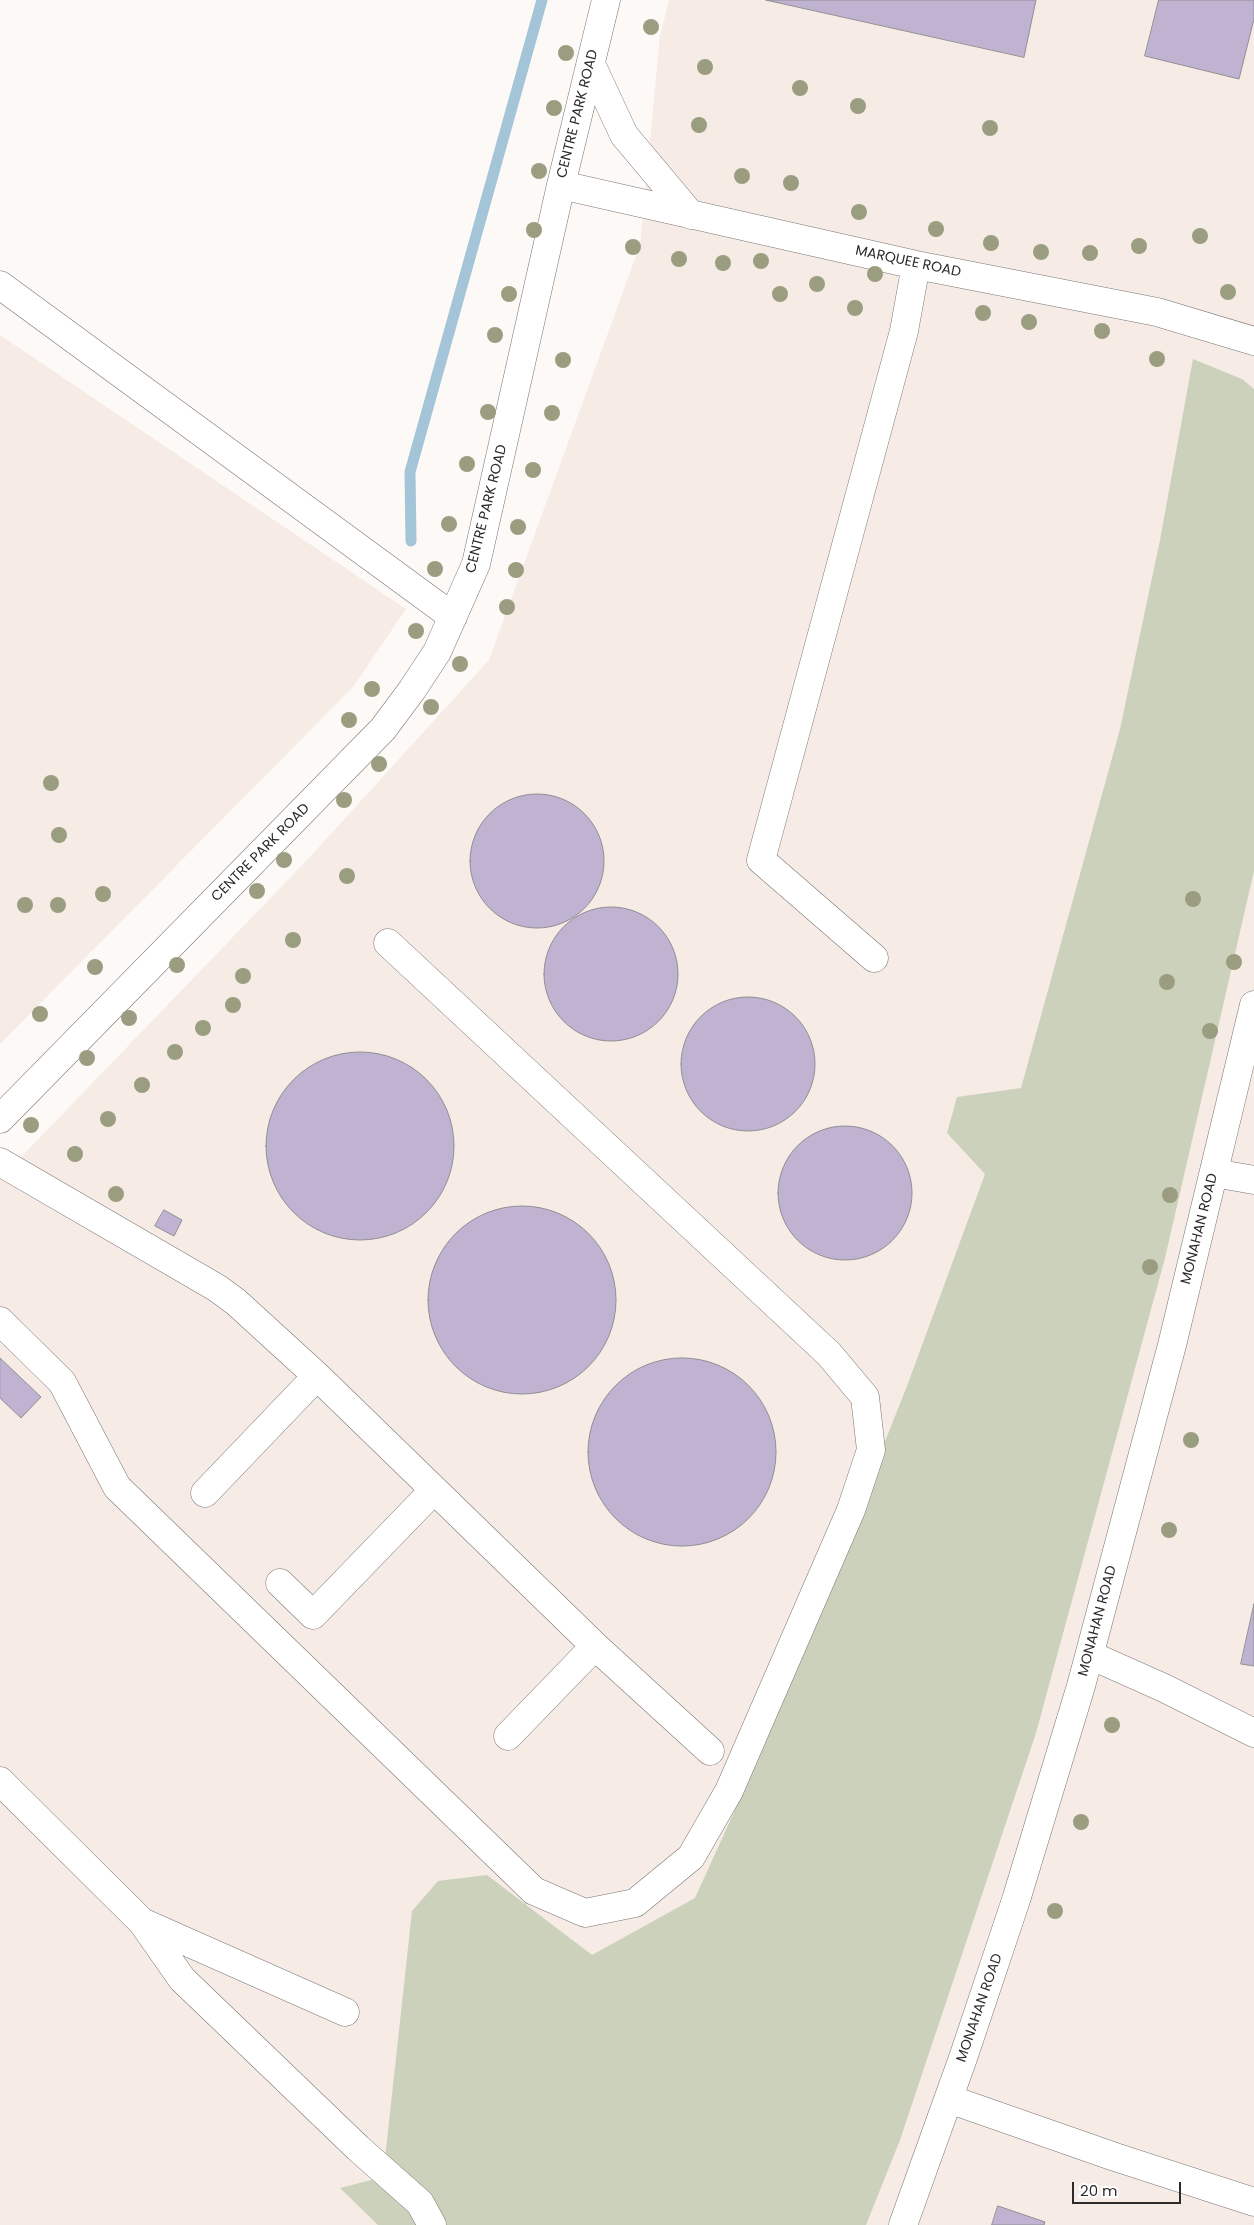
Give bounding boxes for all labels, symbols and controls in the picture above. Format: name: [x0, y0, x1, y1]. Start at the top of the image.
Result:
street label: CENTRE PARK ROAD: [554, 48, 602, 180]
street label: MARQUEE ROAD: [854, 243, 962, 281]
street label: CENTRE PARK ROAD: [463, 443, 511, 575]
street label: CENTRE PARK ROAD: [208, 800, 314, 906]
street label: MONAHAN ROAD: [1178, 1172, 1222, 1286]
street label: MONAHAN ROAD: [1075, 1564, 1121, 1678]
street label: MONAHAN ROAD: [954, 1951, 1006, 2065]
scale bar: [1074, 2172, 1183, 2204]
text: 20 m: [1080, 2180, 1118, 2201]

